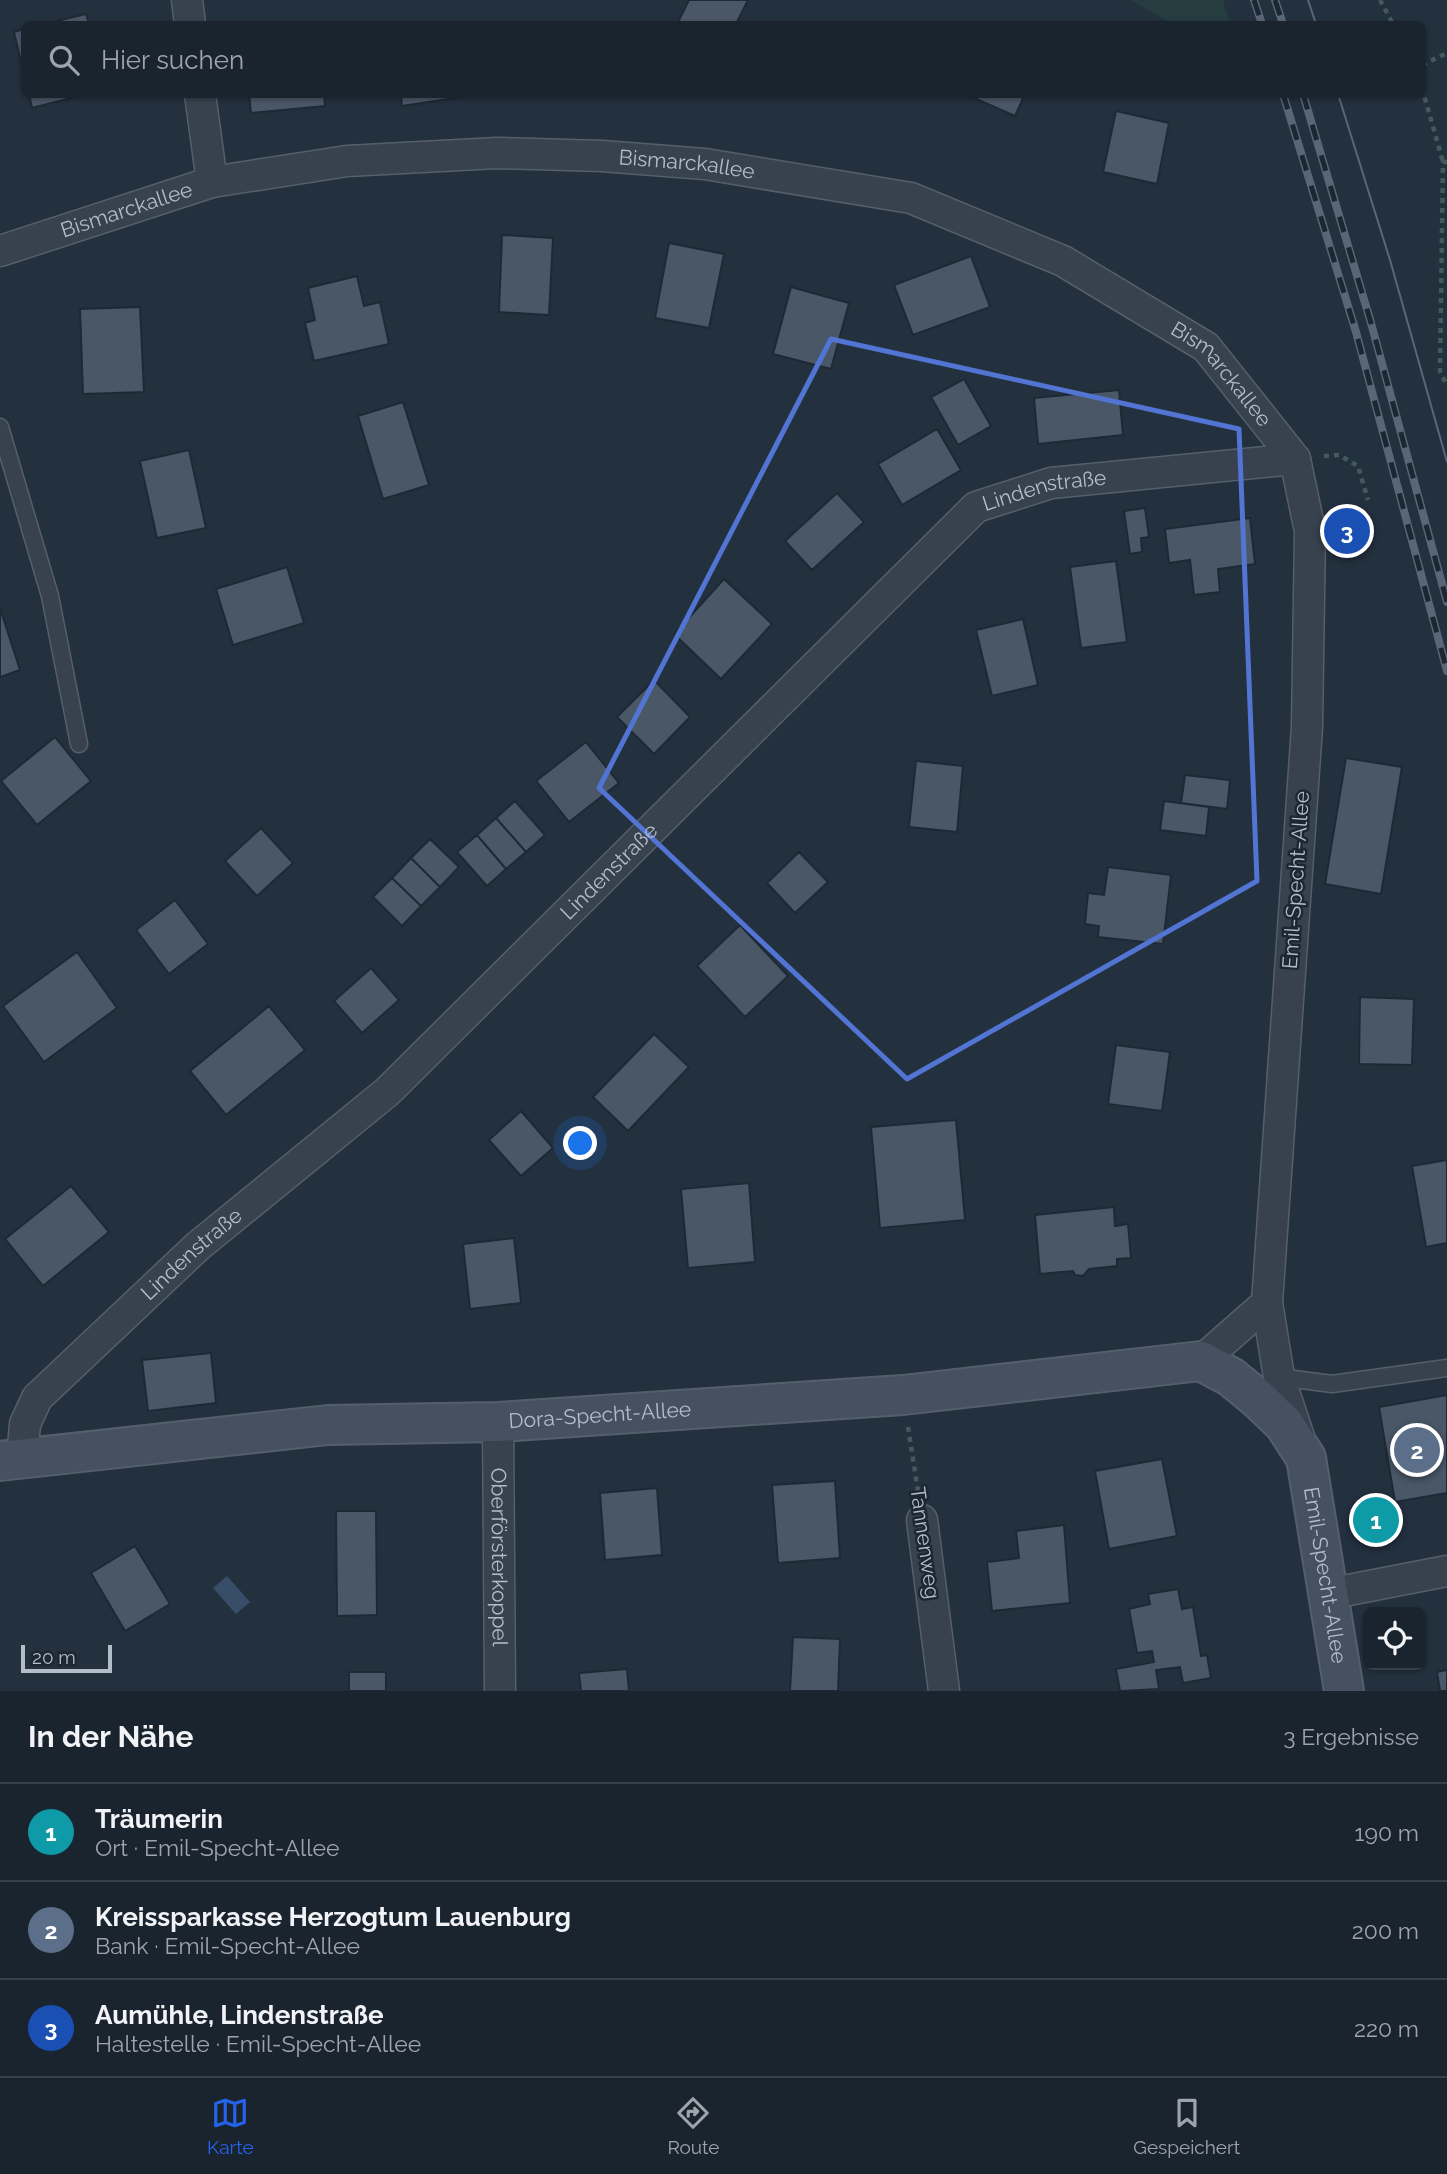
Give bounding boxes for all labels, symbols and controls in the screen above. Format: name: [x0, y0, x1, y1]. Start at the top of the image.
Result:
search box: [21, 21, 1426, 98]
icon: search: [45, 41, 83, 79]
text: Hier suchen: [101, 45, 244, 75]
street label: Bismarckallee: [618, 144, 757, 184]
street label: Bismarckallee: [57, 176, 195, 242]
street label: Bismarckallee: [1167, 316, 1277, 431]
street label: Lindenstraße: [979, 465, 1107, 516]
pin: 3: [1324, 505, 1370, 557]
street label: Emil-Specht-Allee: [1277, 790, 1314, 970]
street label: Lindenstraße: [555, 818, 662, 925]
your location: [563, 1126, 597, 1160]
street label: Lindenstraße: [136, 1202, 247, 1305]
street label: Dora-Specht-Allee: [508, 1396, 692, 1433]
pin: 2: [1394, 1424, 1440, 1476]
street label: Oberförsterkoppel: [486, 1468, 513, 1647]
street label: Tannenweg: [905, 1485, 946, 1601]
street label: Emil-Specht-Allee: [1299, 1485, 1352, 1665]
pin: 1: [1353, 1494, 1399, 1546]
map controls: [1363, 1607, 1426, 1670]
button: locate: [1363, 1607, 1426, 1670]
scale bar: [21, 1642, 112, 1674]
text: 20 m: [32, 1646, 76, 1668]
text: In der Nähe: [28, 1719, 193, 1754]
text: 3 Ergebnisse: [1283, 1723, 1419, 1750]
text: Träumerin: [95, 1804, 223, 1834]
text: 1: [45, 1819, 57, 1846]
text: 190 m: [1355, 1819, 1419, 1846]
text: Ort · Emil-Specht-Allee: [95, 1834, 340, 1861]
text: Kreissparkasse Herzogtum Lauenburg: [95, 1902, 571, 1932]
text: 2: [45, 1917, 57, 1944]
text: 200 m: [1352, 1917, 1419, 1944]
text: Bank · Emil-Specht-Allee: [95, 1932, 360, 1959]
text: Aumühle, Lindenstraße: [95, 2000, 384, 2030]
text: 3: [45, 2015, 57, 2042]
text: 220 m: [1354, 2015, 1419, 2042]
text: Haltestelle · Emil-Specht-Allee: [95, 2030, 421, 2057]
tab: Karte: [207, 2094, 254, 2158]
tab: Route: [667, 2094, 719, 2158]
tab: Gespeichert: [1133, 2094, 1240, 2158]

